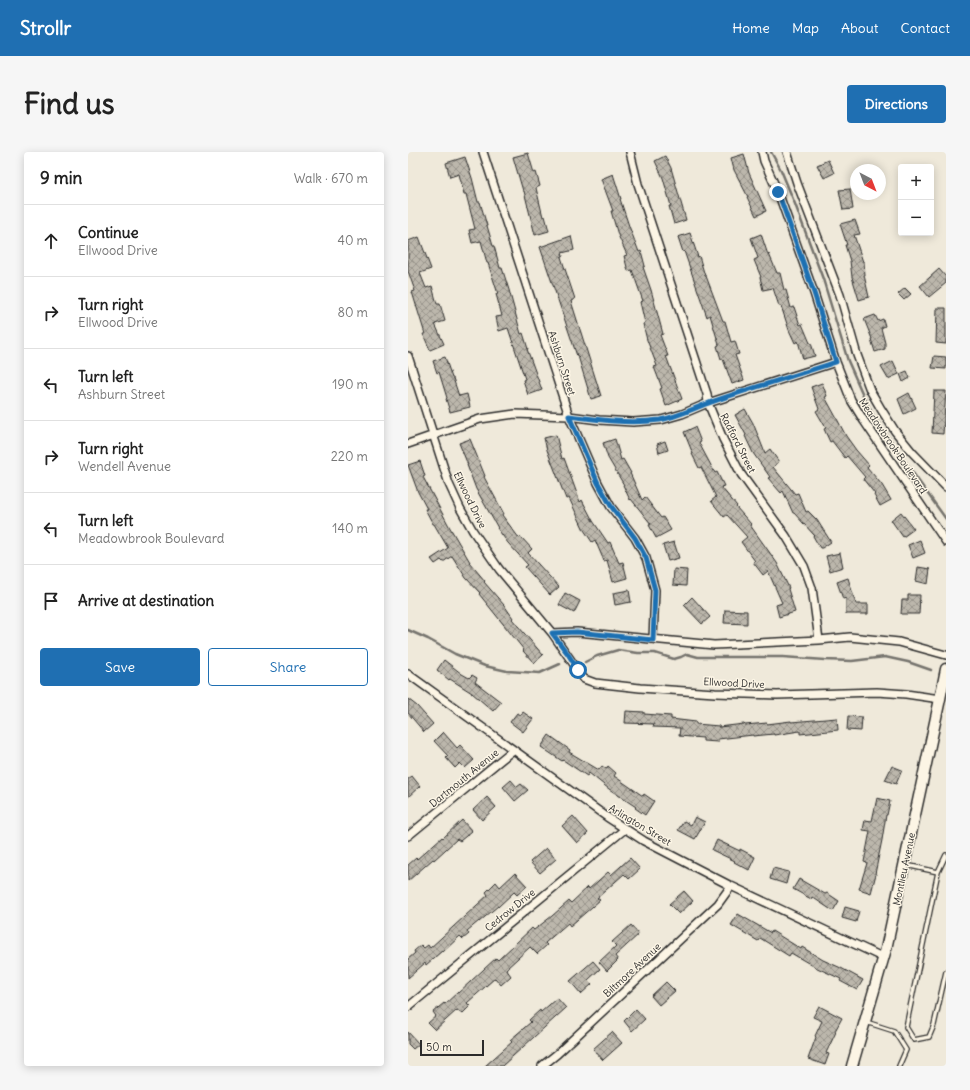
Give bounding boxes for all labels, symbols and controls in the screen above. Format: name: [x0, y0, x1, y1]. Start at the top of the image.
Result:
text: Strollr: [20, 16, 71, 40]
text: Home: [732, 19, 770, 37]
text: Map: [792, 19, 819, 37]
text: About: [841, 19, 879, 37]
text: Contact: [901, 19, 950, 37]
button: Directions: [847, 85, 946, 123]
text: Find us: [24, 86, 115, 122]
north arrow: [850, 164, 886, 200]
map controls: [898, 164, 934, 236]
button: +: [898, 164, 934, 200]
text: 9 min: [40, 167, 82, 189]
text: Walk · 670 m: [294, 170, 368, 187]
route end: [769, 183, 787, 201]
button: −: [898, 200, 934, 236]
text: Continue: [78, 223, 139, 242]
icon: ahead: [40, 230, 62, 252]
text: 40 m: [337, 232, 368, 249]
text: Ellwood Drive: [78, 242, 158, 259]
text: Turn right: [78, 295, 143, 314]
icon: right: [40, 302, 62, 324]
text: 80 m: [337, 304, 368, 321]
text: Ellwood Drive: [78, 314, 158, 331]
street label: Ashburn Street: [545, 329, 579, 397]
text: Turn left: [78, 367, 133, 386]
icon: left: [40, 374, 62, 396]
text: 190 m: [332, 376, 368, 393]
text: Ashburn Street: [78, 386, 165, 403]
street label: Meadowbrook Boulevard: [856, 396, 930, 496]
street label: Radford Street: [717, 411, 759, 476]
text: Turn right: [78, 439, 143, 458]
icon: right: [40, 446, 62, 468]
text: 220 m: [331, 448, 368, 465]
text: Wendell Avenue: [78, 458, 171, 475]
street label: Ellwood Drive: [451, 470, 489, 530]
text: Turn left: [78, 511, 133, 530]
icon: left: [40, 518, 62, 540]
text: 140 m: [332, 520, 368, 537]
text: Meadowbrook Boulevard: [78, 530, 225, 547]
icon: arrive: [40, 590, 62, 612]
text: Arrive at destination: [78, 591, 214, 610]
button: Save: [40, 648, 200, 686]
button: Share: [208, 648, 368, 686]
route start: [569, 661, 587, 679]
street label: Ellwood Drive: [703, 675, 765, 691]
street label: Dartmouth Avenue: [427, 746, 501, 810]
street label: Arlington Street: [607, 801, 674, 849]
street label: Montlieu Avenue: [890, 831, 918, 907]
street label: Cedrow Drive: [482, 886, 538, 934]
street label: Biltmore Avenue: [601, 940, 663, 1000]
scale bar: [420, 1038, 484, 1057]
text: 50 m: [426, 1040, 452, 1054]

